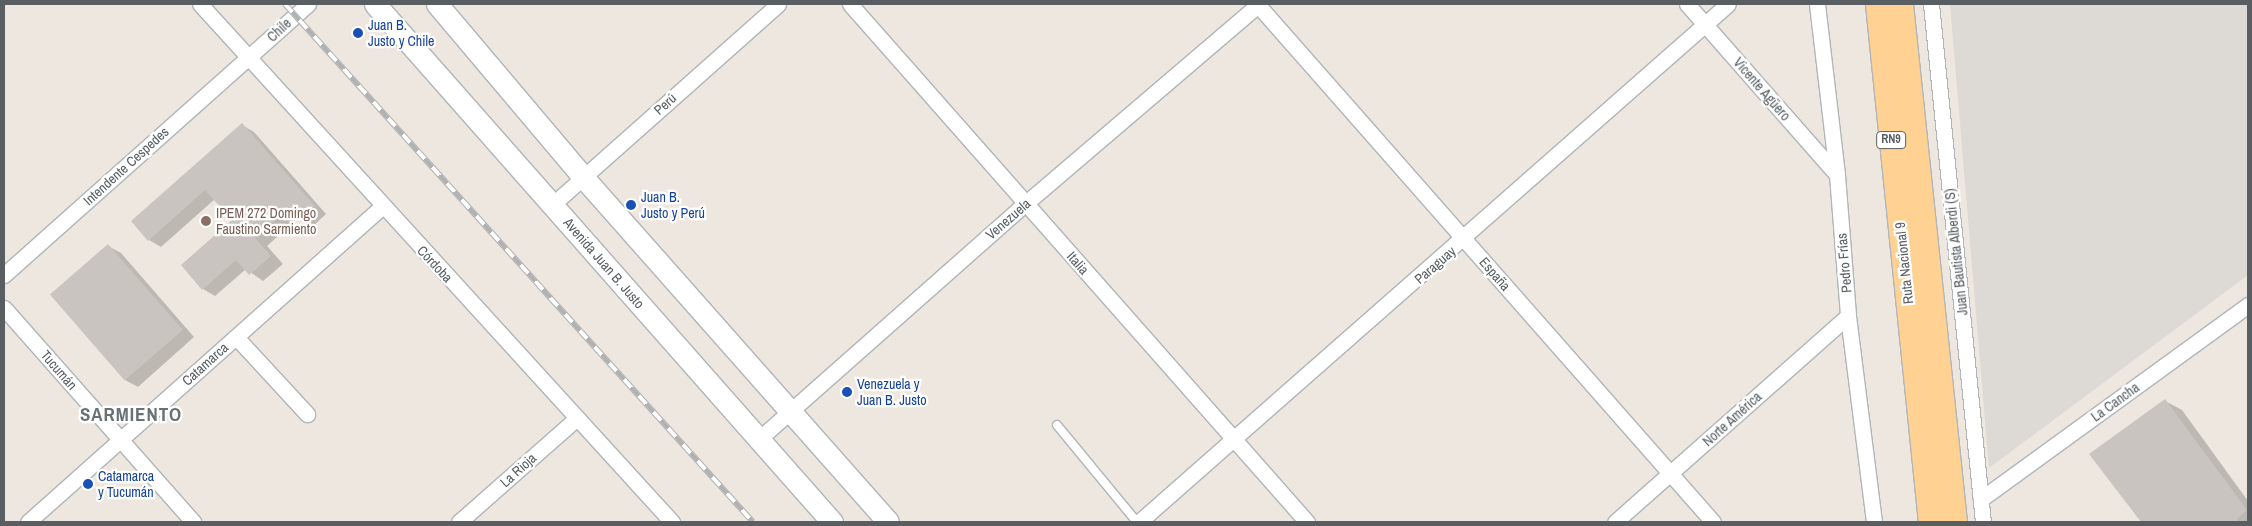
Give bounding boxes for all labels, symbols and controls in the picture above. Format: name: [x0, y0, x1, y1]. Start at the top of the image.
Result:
street label: Chile: [263, 15, 295, 45]
place label: Juan B. Justo y Chile: [368, 17, 434, 49]
marker: Juan B. Justo y Chile: [352, 27, 364, 39]
street label: Vicente Agüero: [1730, 54, 1794, 124]
street label: Perú: [650, 90, 680, 118]
street label: Intendente Cespedes: [80, 123, 172, 209]
road number: RN9: [1876, 130, 1906, 150]
street label: Juan Bautista Alberdi (S): [1941, 187, 1971, 317]
place label: Juan B. Justo y Perú: [641, 189, 705, 222]
street label: Venezuela: [982, 195, 1034, 243]
marker: Juan B. Justo y Perú: [625, 199, 637, 211]
place label: IPEM 272 Domingo Faustino Sarmiento: [216, 205, 316, 238]
street label: Avenida Juan B. Justo: [560, 214, 648, 312]
marker: IPEM 272 Domingo Faustino Sarmiento: [200, 215, 212, 227]
street label: Ruta Nacional 9: [1891, 221, 1917, 305]
street label: Pedro Frías: [1833, 232, 1855, 294]
street label: Córdoba: [414, 242, 456, 286]
street label: Paraguay: [1411, 243, 1459, 287]
street label: Italia: [1063, 248, 1093, 278]
street label: España: [1476, 254, 1514, 294]
street label: Catamarca: [179, 339, 231, 389]
street label: Tucumán: [37, 347, 81, 393]
place label: Venezuela y Juan B. Justo: [857, 376, 927, 408]
street label: La Cancha: [2088, 379, 2142, 425]
marker: Venezuela y Juan B. Justo: [841, 386, 853, 398]
street label: Norte América: [1699, 388, 1765, 450]
district label: SARMIENTO: [79, 404, 183, 426]
street label: La Rioja: [496, 449, 540, 491]
place label: Catamarca y Tucumán: [98, 468, 154, 501]
marker: Catamarca y Tucumán: [82, 478, 94, 490]

